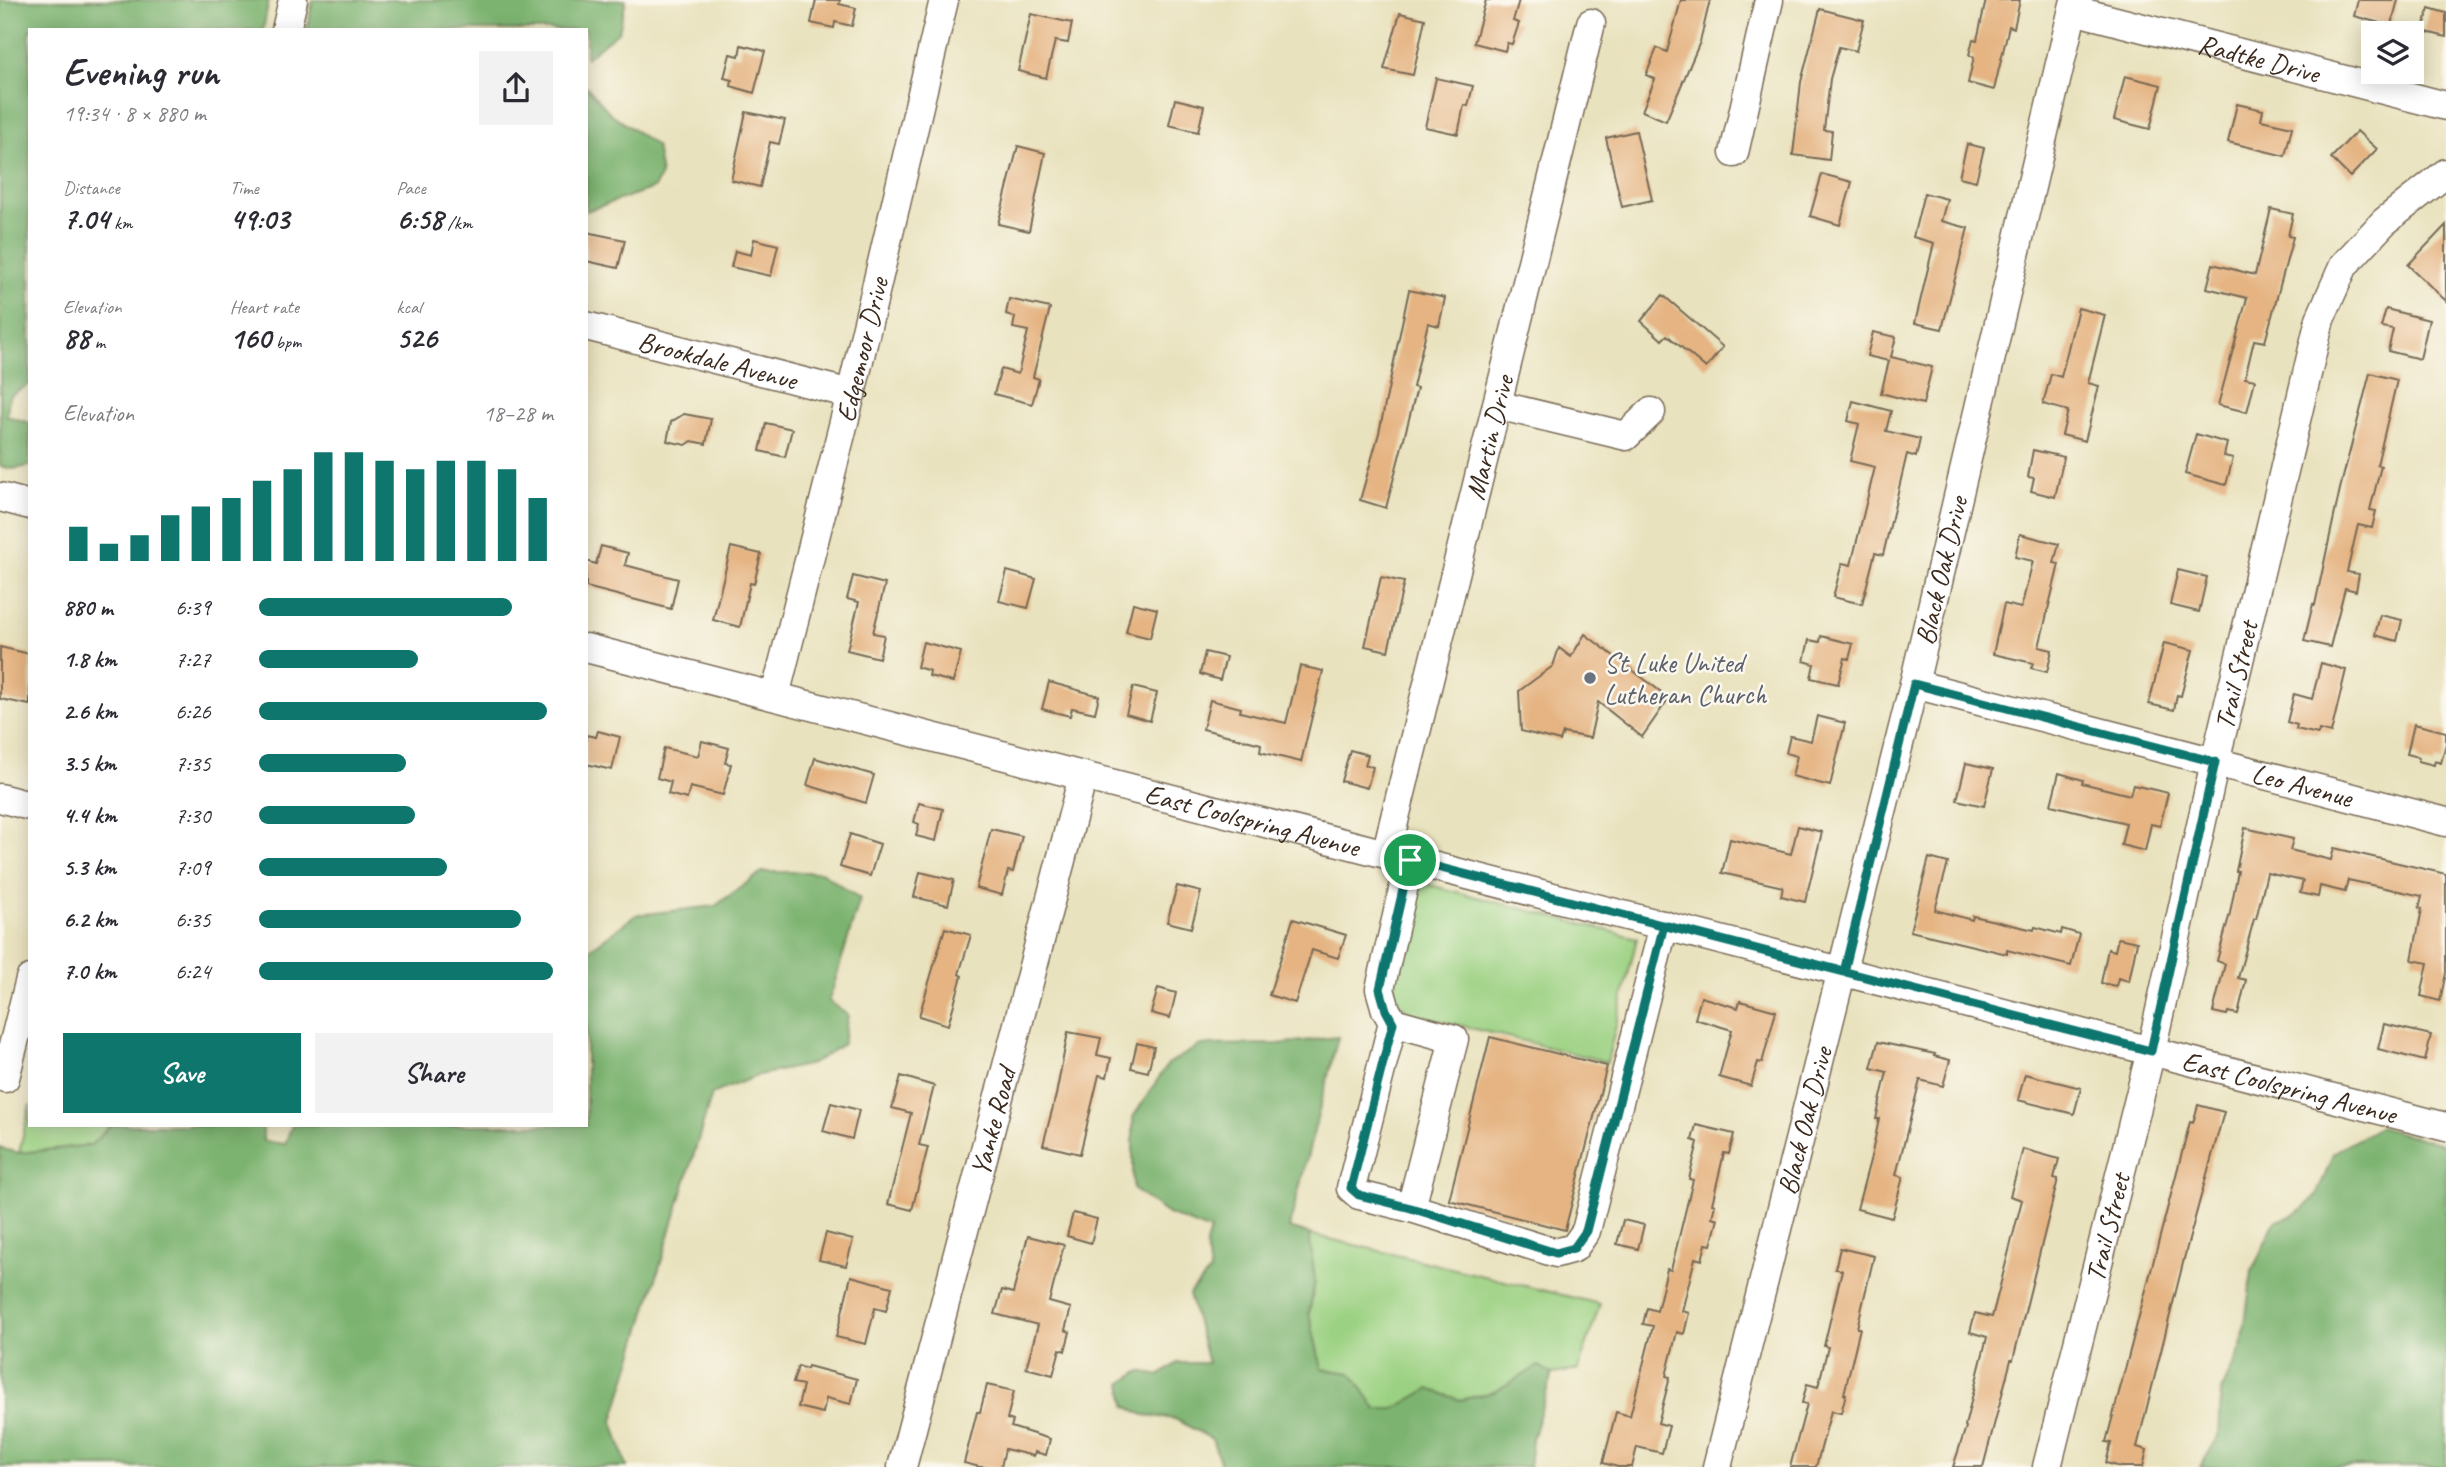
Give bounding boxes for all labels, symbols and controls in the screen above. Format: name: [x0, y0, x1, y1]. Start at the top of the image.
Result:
map controls: [2361, 21, 2424, 84]
button: layers: [2361, 21, 2424, 84]
street label: Radtke Drive: [2195, 25, 2325, 91]
text: Evening run: [63, 49, 219, 96]
button: share: [479, 51, 553, 125]
text: 19:34 · 8 × 880 m: [63, 99, 206, 128]
text: Distance: [63, 176, 120, 200]
text: Time: [230, 176, 259, 200]
text: Pace: [396, 176, 426, 200]
text: 7.04: [63, 200, 109, 238]
text: 49:03: [230, 200, 289, 238]
text: 6:58: [396, 200, 443, 238]
text: km: [109, 211, 133, 235]
text: /km: [443, 211, 472, 235]
street label: Edgemoor Drive: [827, 272, 896, 425]
text: Elevation: [63, 295, 121, 319]
text: Heart rate: [230, 295, 299, 319]
text: kcal: [396, 295, 421, 319]
text: 88: [63, 319, 90, 357]
text: 160: [230, 319, 271, 357]
text: 526: [396, 319, 437, 357]
street label: Brookdale Avenue: [635, 323, 803, 397]
text: m: [90, 330, 105, 354]
text: bpm: [271, 330, 301, 354]
street label: Martin Drive: [1457, 370, 1521, 503]
text: Elevation: [63, 399, 134, 428]
text: 18–28 m: [483, 399, 553, 428]
street label: Black Oak Drive: [1906, 491, 1975, 648]
text: 880 m: [63, 593, 113, 622]
text: 6:39: [175, 593, 211, 622]
street label: Trail Street: [2206, 615, 2266, 733]
text: 1.8 km: [63, 645, 117, 674]
text: 7:27: [175, 645, 211, 674]
place label: St Luke United Lutheran Church: [1604, 645, 1767, 712]
marker: St Luke United Lutheran Church: [1582, 670, 1598, 686]
text: 2.6 km: [63, 697, 117, 726]
text: 6:26: [175, 697, 211, 726]
text: 3.5 km: [63, 749, 116, 778]
text: 7:35: [175, 749, 211, 778]
street label: Leo Avenue: [2248, 755, 2358, 815]
street label: East Coolspring Avenue: [1141, 775, 1365, 864]
text: 4.4 km: [63, 801, 117, 830]
text: 7:30: [175, 801, 211, 830]
pin: [1380, 830, 1440, 890]
icon: arrive: [1391, 841, 1429, 879]
text: 5.3 km: [63, 853, 116, 882]
text: 7:09: [175, 853, 211, 882]
text: 6.2 km: [63, 905, 117, 934]
text: 6:35: [175, 905, 211, 934]
text: 7.0 km: [63, 957, 116, 986]
text: 6:24: [175, 957, 211, 986]
button: Save: [63, 1033, 301, 1113]
button: Share: [315, 1033, 553, 1113]
street label: Black Oak Drive: [1769, 1042, 1840, 1198]
street label: East Coolspring Avenue: [2179, 1042, 2402, 1132]
street label: Yanke Road: [962, 1060, 1024, 1179]
street label: Trail Street: [2077, 1167, 2138, 1285]

